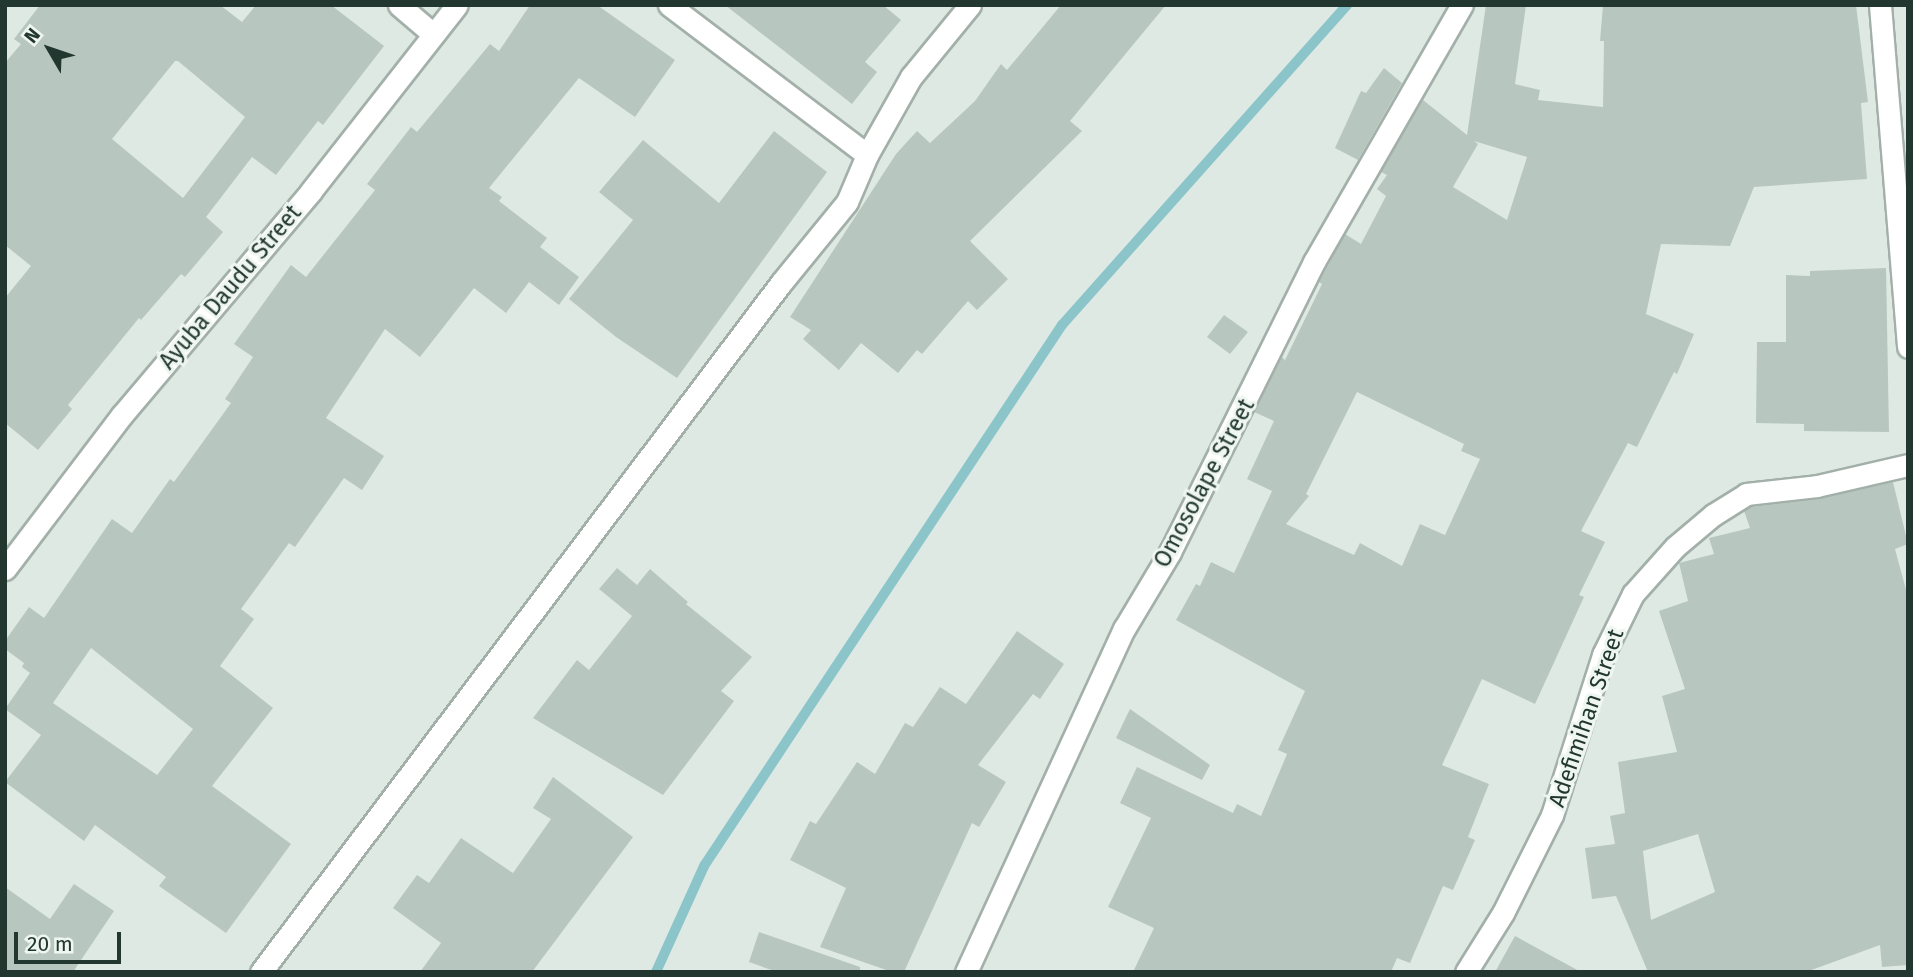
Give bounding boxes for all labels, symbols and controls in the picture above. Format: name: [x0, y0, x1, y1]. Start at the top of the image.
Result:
north arrow: [14, 14, 84, 84]
text: N: [19, 23, 45, 48]
street label: Ayuba Daudu Street: [153, 199, 307, 375]
street label: Omosolape Street: [1148, 394, 1260, 572]
street label: Adefimihan Street: [1543, 625, 1629, 811]
scale bar: [18, 918, 124, 962]
text: 20 m: [27, 931, 73, 957]

